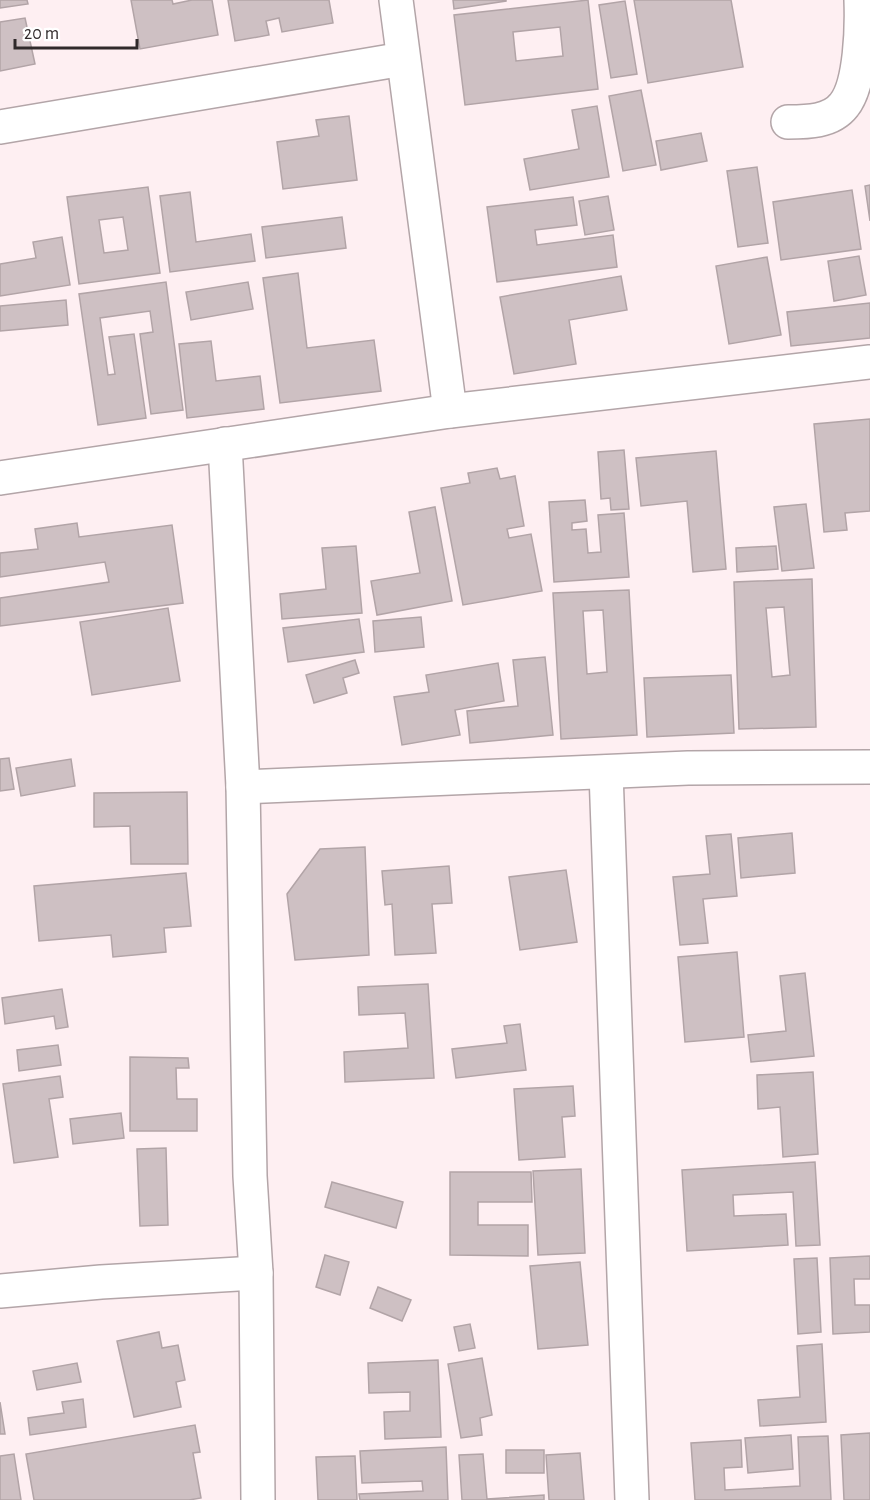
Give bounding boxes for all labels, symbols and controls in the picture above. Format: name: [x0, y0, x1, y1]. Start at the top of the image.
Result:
scale bar: [15, 12, 136, 50]
text: 20 m: [24, 25, 59, 43]

